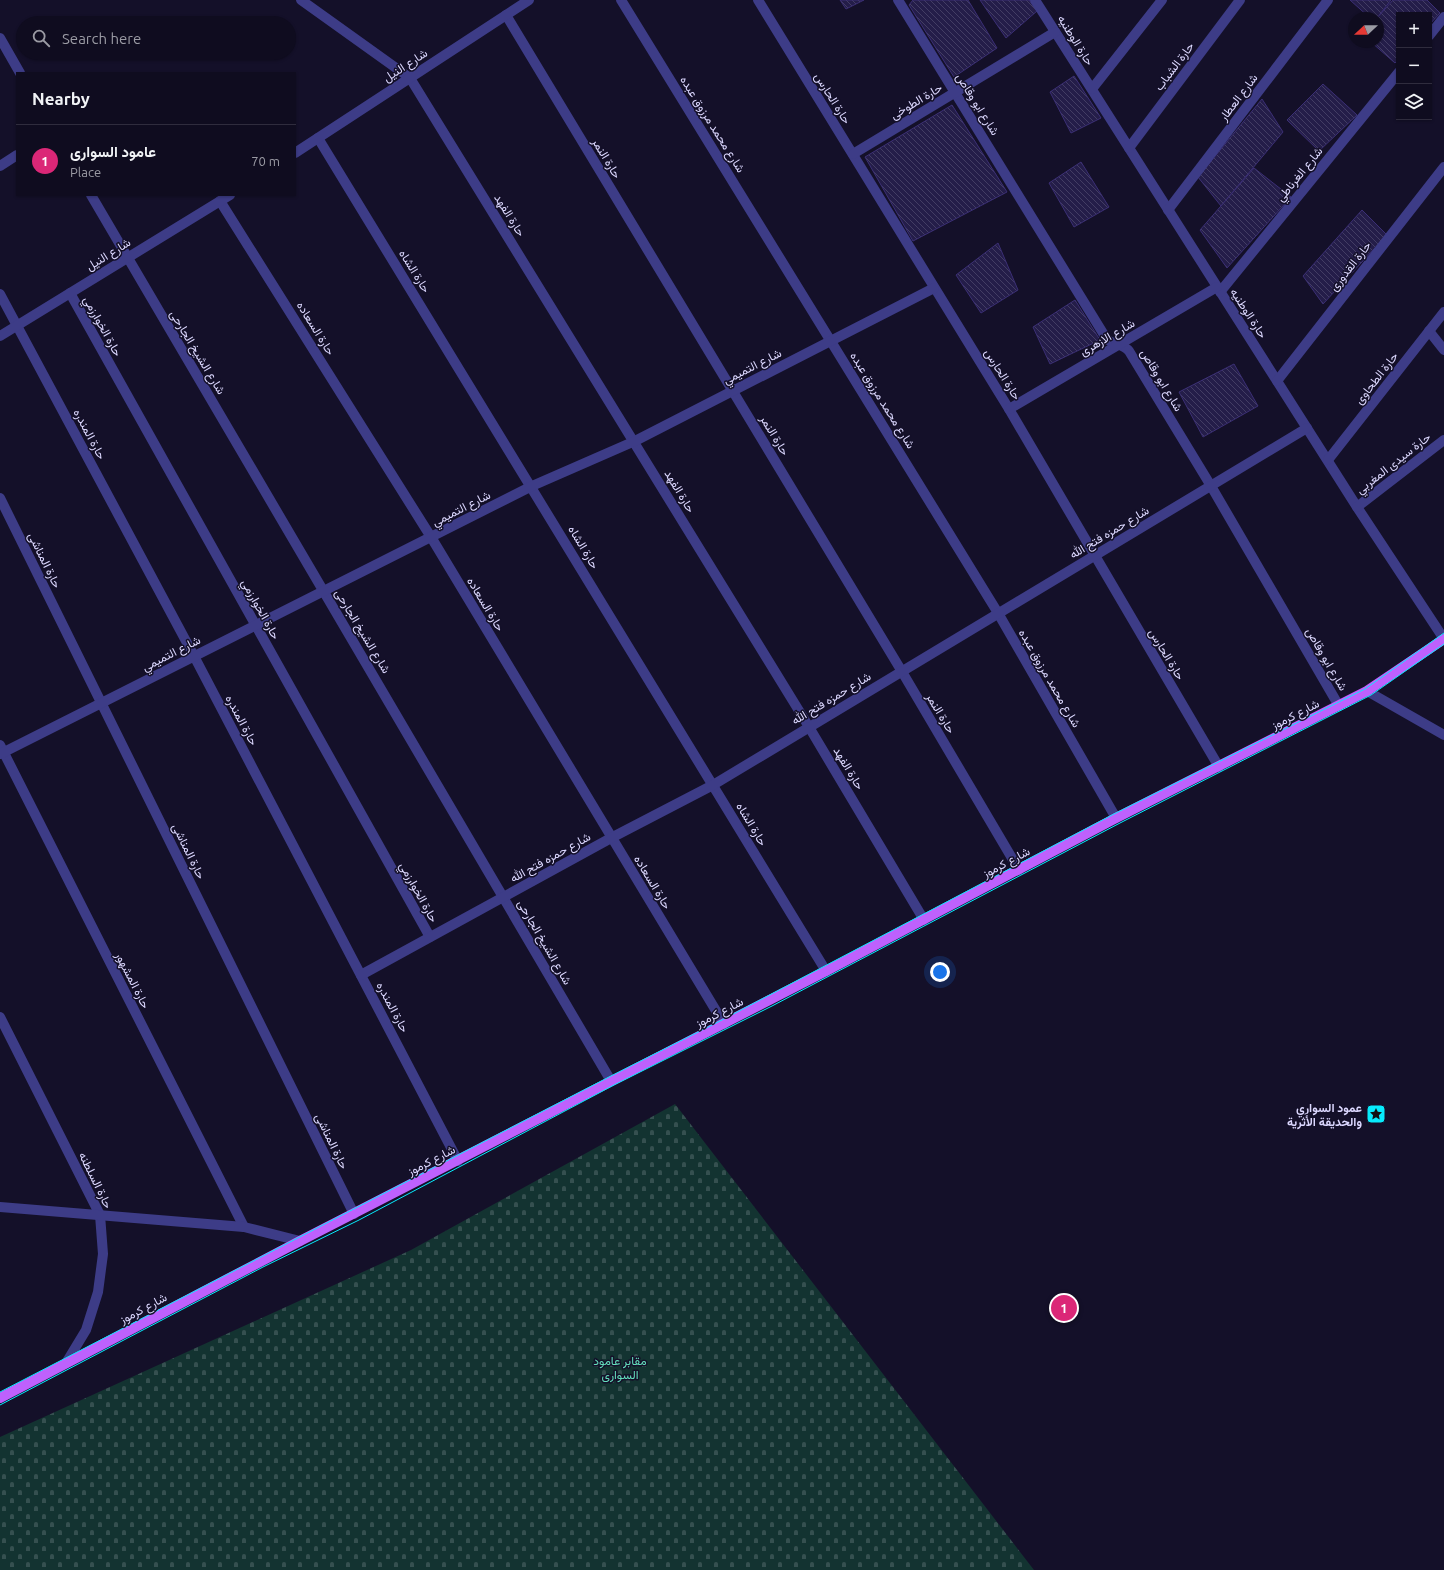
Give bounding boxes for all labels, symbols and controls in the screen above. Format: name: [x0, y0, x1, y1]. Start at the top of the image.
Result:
north arrow: [1348, 12, 1384, 48]
map controls: [1396, 12, 1432, 120]
button: +: [1396, 12, 1432, 48]
street label: حارة الوطنيه: [1054, 13, 1097, 69]
search box: [16, 16, 296, 60]
icon: search: [30, 27, 52, 49]
text: Search here: [62, 30, 141, 47]
street label: حارة الشباب: [1152, 39, 1198, 94]
street label: شارع النيل: [381, 46, 431, 87]
button: −: [1396, 48, 1432, 84]
street label: حارة الحارس: [811, 70, 854, 127]
street label: شارع ابو وقاص: [951, 71, 1002, 139]
street label: شارع العطار: [1216, 71, 1262, 126]
street label: شارع محمد مرزوق عبده: [676, 73, 748, 176]
street label: حارة الطوخى: [888, 80, 945, 123]
button: layers: [1396, 84, 1432, 120]
text: Nearby: [32, 89, 90, 108]
street label: حارة النمر: [588, 135, 624, 181]
text: عامود السوارى: [70, 143, 156, 160]
street label: شارع الغرناطي: [1273, 144, 1328, 206]
text: 1: [41, 154, 49, 168]
text: 70 m: [251, 154, 280, 168]
text: Place: [70, 165, 101, 179]
street label: حارة الفهد: [490, 192, 528, 240]
street label: شارع النيل: [83, 235, 134, 275]
street label: حارة القدورى: [1327, 239, 1375, 295]
street label: حارة الشاه: [395, 247, 433, 296]
street label: حارة الوطنيه: [1226, 286, 1270, 341]
street label: حارة الخوارزمي: [78, 294, 125, 360]
street label: حارة السعاده: [293, 299, 338, 358]
street label: شارع الشيخ الجارحى: [165, 308, 228, 398]
street label: شارع الازهرى: [1077, 316, 1138, 361]
street label: شارع التميمي: [721, 346, 785, 390]
street label: حارة الحارس: [981, 346, 1024, 403]
street label: شارع ابو وقاص: [1136, 347, 1186, 415]
street label: شارع محمد مرزوق عبده: [846, 349, 918, 452]
street label: حارة الطحاوى: [1352, 350, 1402, 408]
street label: حارة المندره: [70, 407, 109, 462]
street label: حارة النمر: [756, 412, 792, 458]
street label: حارة سيدى المغربي: [1353, 430, 1435, 499]
street label: حارة الفهد: [661, 467, 698, 516]
street label: شارع التميمي: [430, 488, 494, 532]
street label: شارع حمزه فتح الله: [1067, 503, 1152, 563]
street label: حارة الشاه: [564, 523, 602, 572]
street label: حارة المناشى: [24, 530, 64, 591]
street label: حارة السعاده: [463, 575, 507, 634]
street label: حارة الخوارزمي: [236, 577, 283, 643]
street label: شارع الشيخ الجارحى: [330, 587, 393, 677]
street label: شارع ابو وقاص: [1301, 625, 1350, 694]
street label: حارة الحارس: [1145, 626, 1187, 683]
street label: شارع محمد مرزوق عبده: [1014, 627, 1083, 731]
street label: شارع التميمي: [140, 633, 204, 677]
street label: شارع حمزه فتح الله: [789, 669, 874, 729]
street label: حارة النمر: [922, 690, 958, 736]
street label: حارة المندره: [222, 693, 261, 748]
street label: شارع كرموز: [1268, 696, 1322, 735]
street label: حارة الفهد: [830, 744, 867, 793]
street label: حارة الشاه: [732, 800, 770, 849]
street label: حارة المناشى: [168, 821, 208, 882]
street label: شارع حمزه فتح الله: [508, 830, 594, 887]
street label: شارع كرموز: [979, 844, 1033, 883]
street label: حارة السعاده: [630, 853, 674, 912]
street label: حارة الخوارزمي: [394, 860, 441, 926]
street label: شارع الشيخ الجارحى: [513, 897, 575, 988]
street label: حارة المشهور: [111, 949, 153, 1011]
your location: [930, 962, 950, 982]
street label: حارة المندره: [373, 980, 412, 1035]
street label: شارع كرموز: [692, 994, 746, 1033]
place label: عمود السواري والحديقة الأثرية: [1287, 1101, 1362, 1130]
place icon: عمود السواري والحديقة الأثرية: [1365, 1103, 1387, 1125]
street label: حارة المناشى: [311, 1111, 351, 1172]
street label: شارع كرموز: [404, 1142, 458, 1181]
street label: حارة السلطنه: [75, 1150, 115, 1211]
street label: شارع كرموز: [116, 1290, 170, 1329]
pin: 1: [1051, 1293, 1077, 1323]
park label: مقابر عامود السوارى: [593, 1354, 647, 1383]

